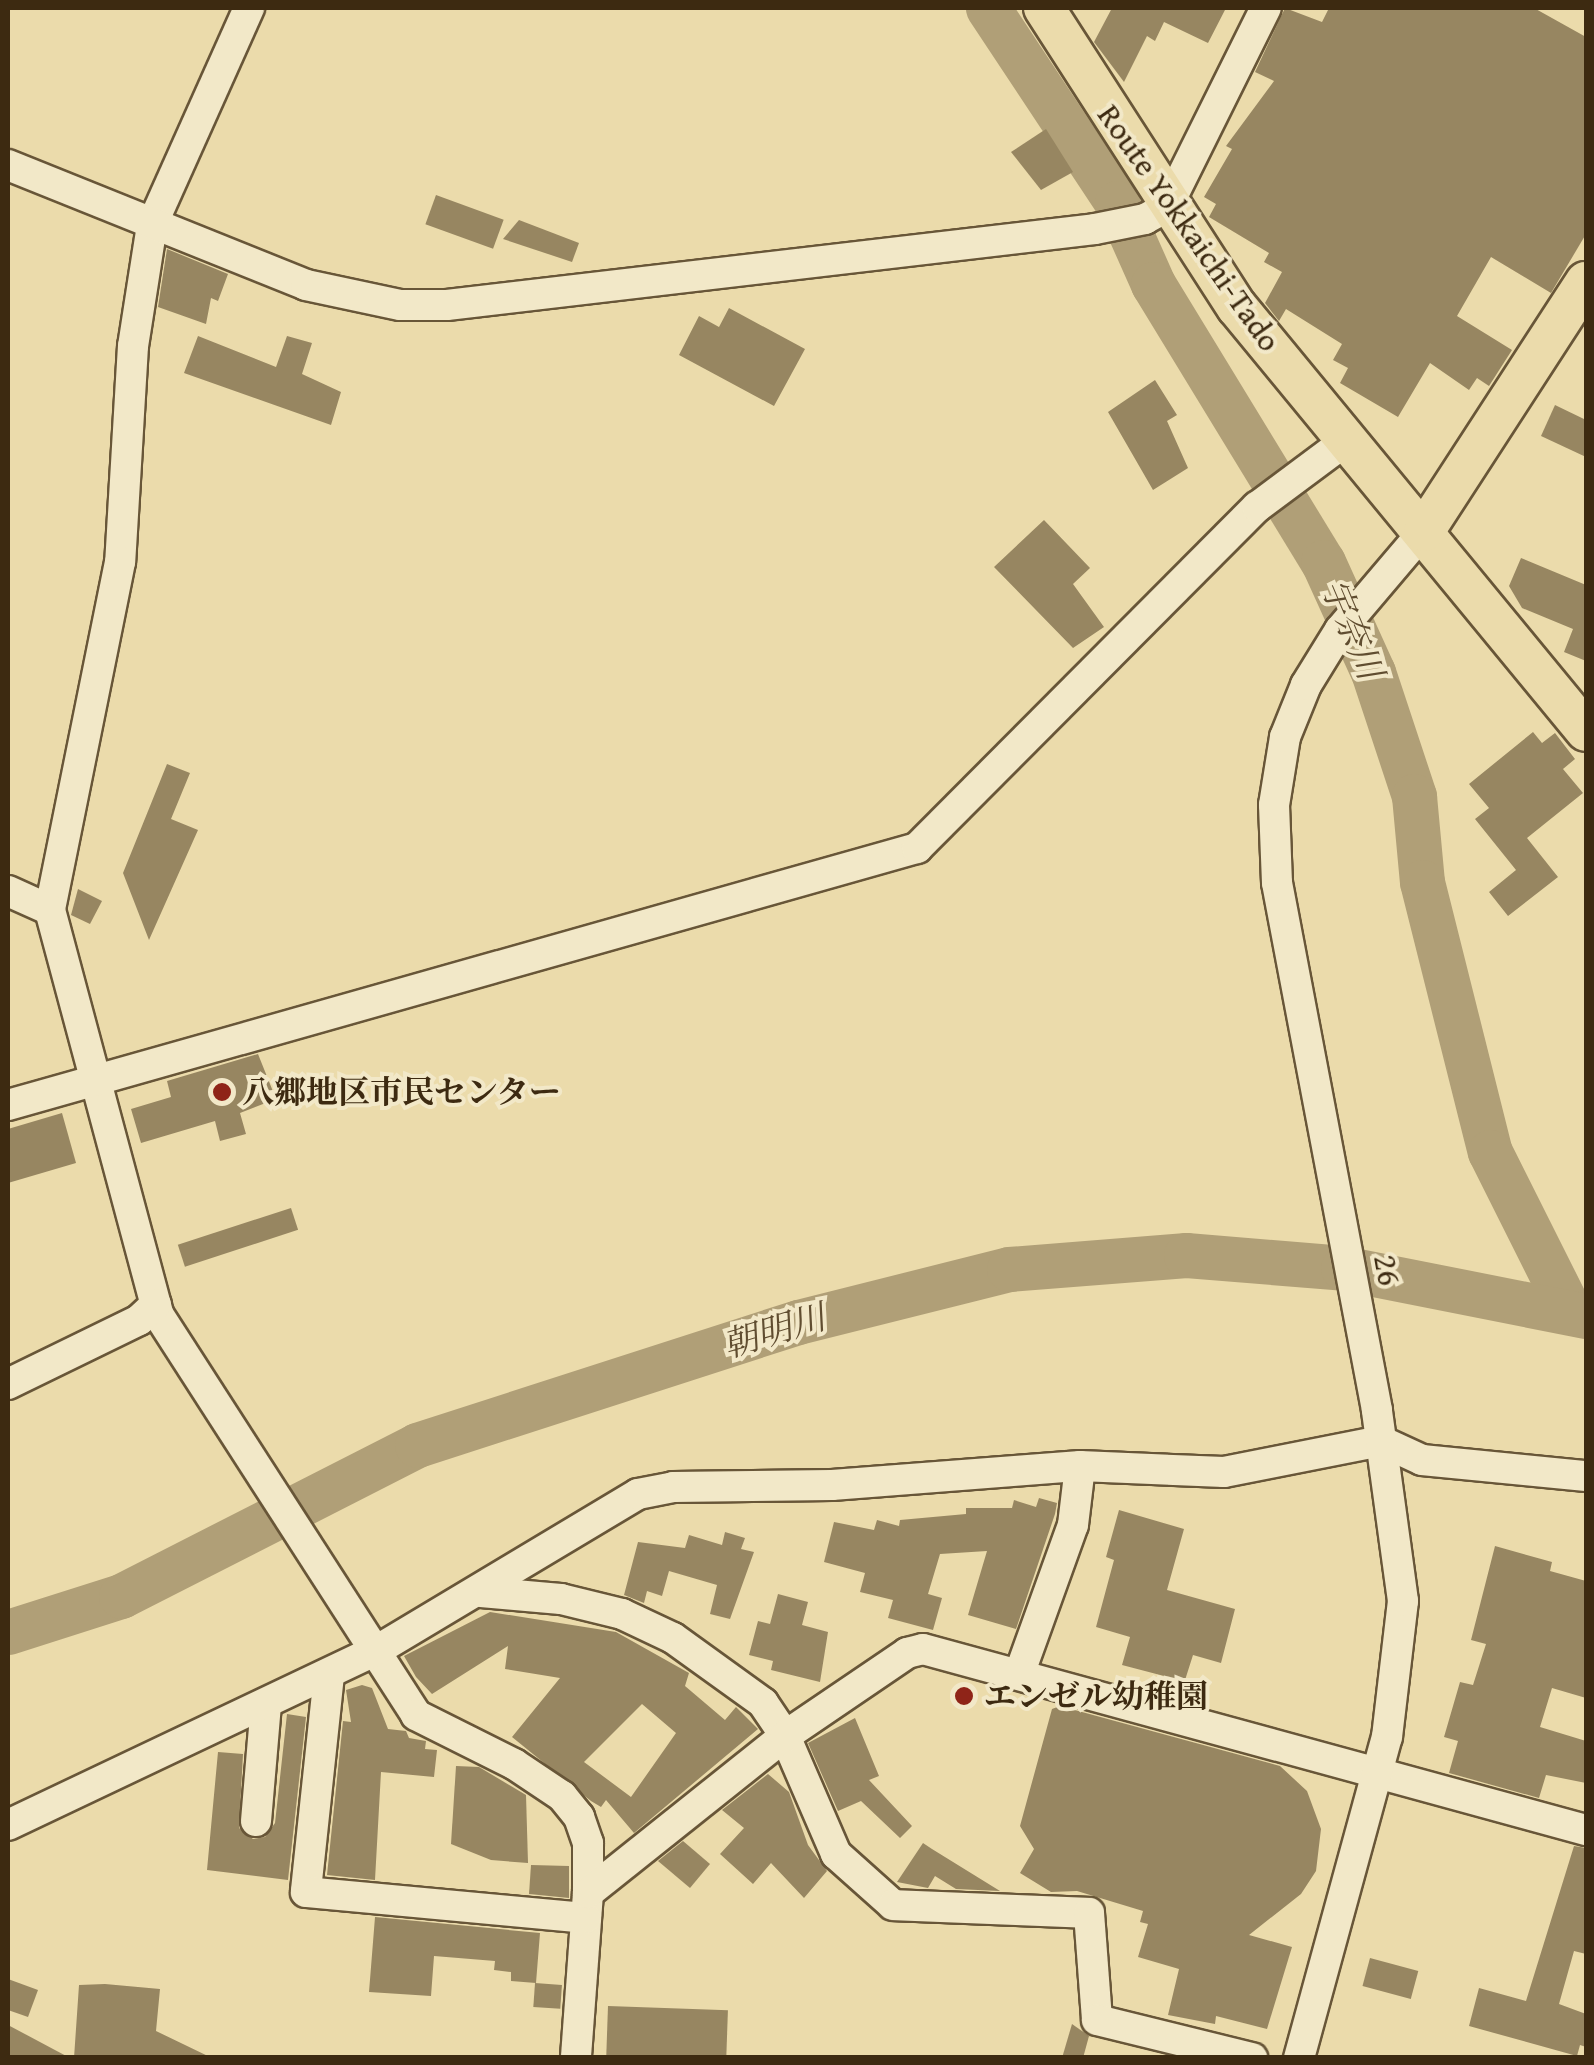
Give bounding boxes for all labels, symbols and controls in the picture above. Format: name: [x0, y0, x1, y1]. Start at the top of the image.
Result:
street label: Route Yokkaichi-Tado: [1089, 97, 1289, 359]
water label: 宇奈川: [1312, 572, 1392, 686]
place label: 八郷地区市民センター: [242, 1073, 562, 1111]
marker: 八郷地区市民センター: [211, 1081, 233, 1103]
street label: 26: [1365, 1251, 1409, 1289]
water label: 朝明川: [718, 1296, 830, 1366]
place label: エンゼル幼稚園: [984, 1677, 1208, 1715]
marker: エンゼル幼稚園: [953, 1685, 975, 1707]

